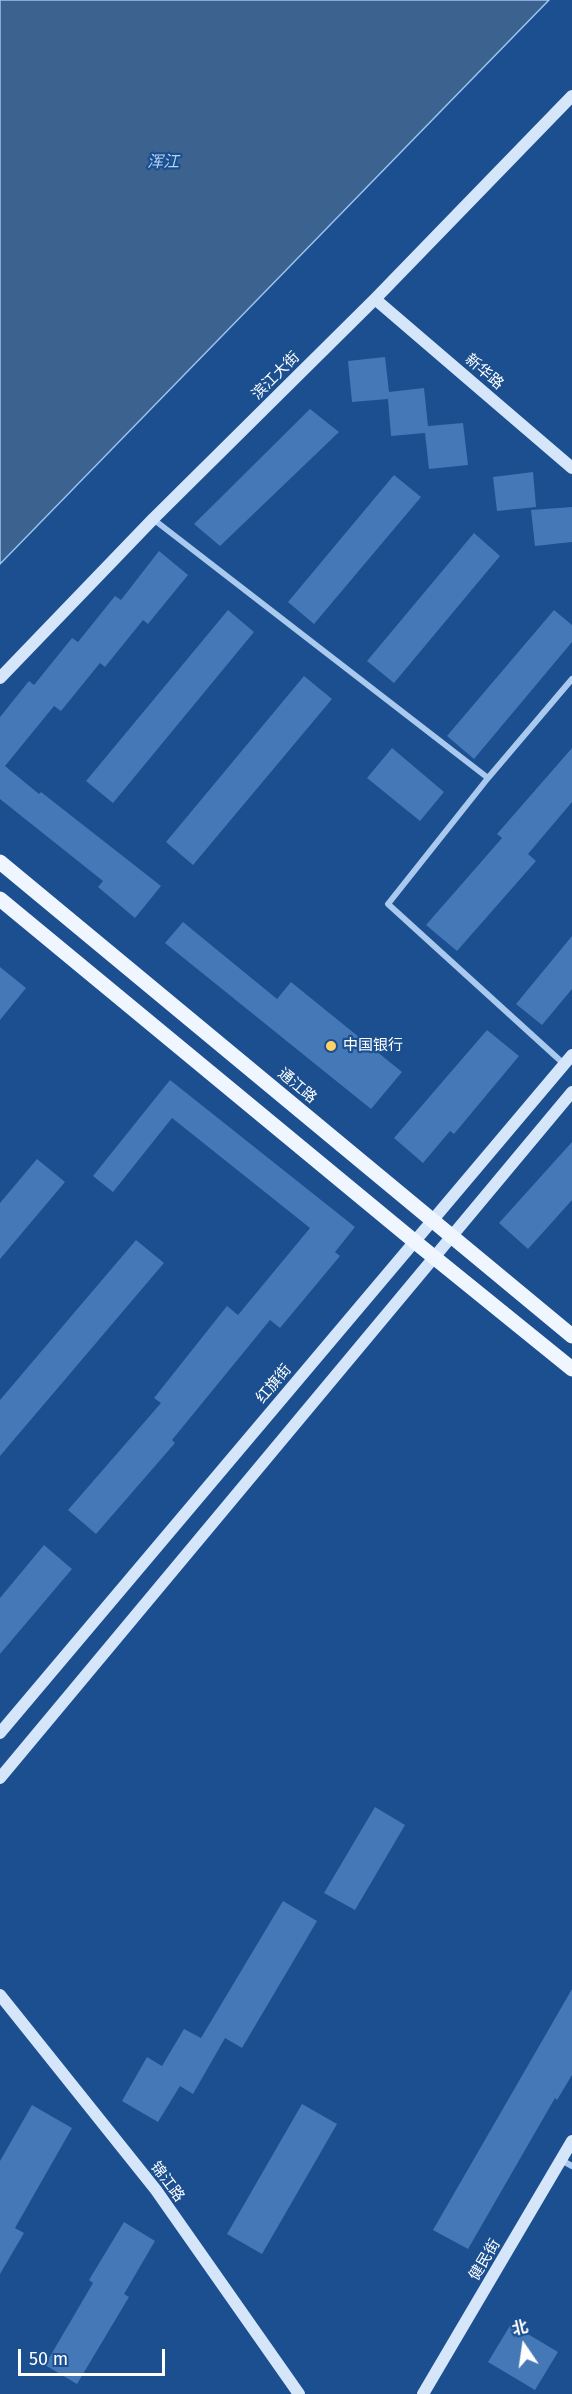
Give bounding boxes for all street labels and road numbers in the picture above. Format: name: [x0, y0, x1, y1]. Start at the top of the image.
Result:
street label: 滨江大街: [248, 348, 304, 404]
street label: 新华路: [461, 350, 507, 394]
street label: 通江路: [274, 1065, 320, 1107]
street label: 红旗街: [253, 1361, 295, 1407]
street label: 锦江路: [146, 2159, 188, 2205]
street label: 健民街: [466, 2236, 504, 2284]

